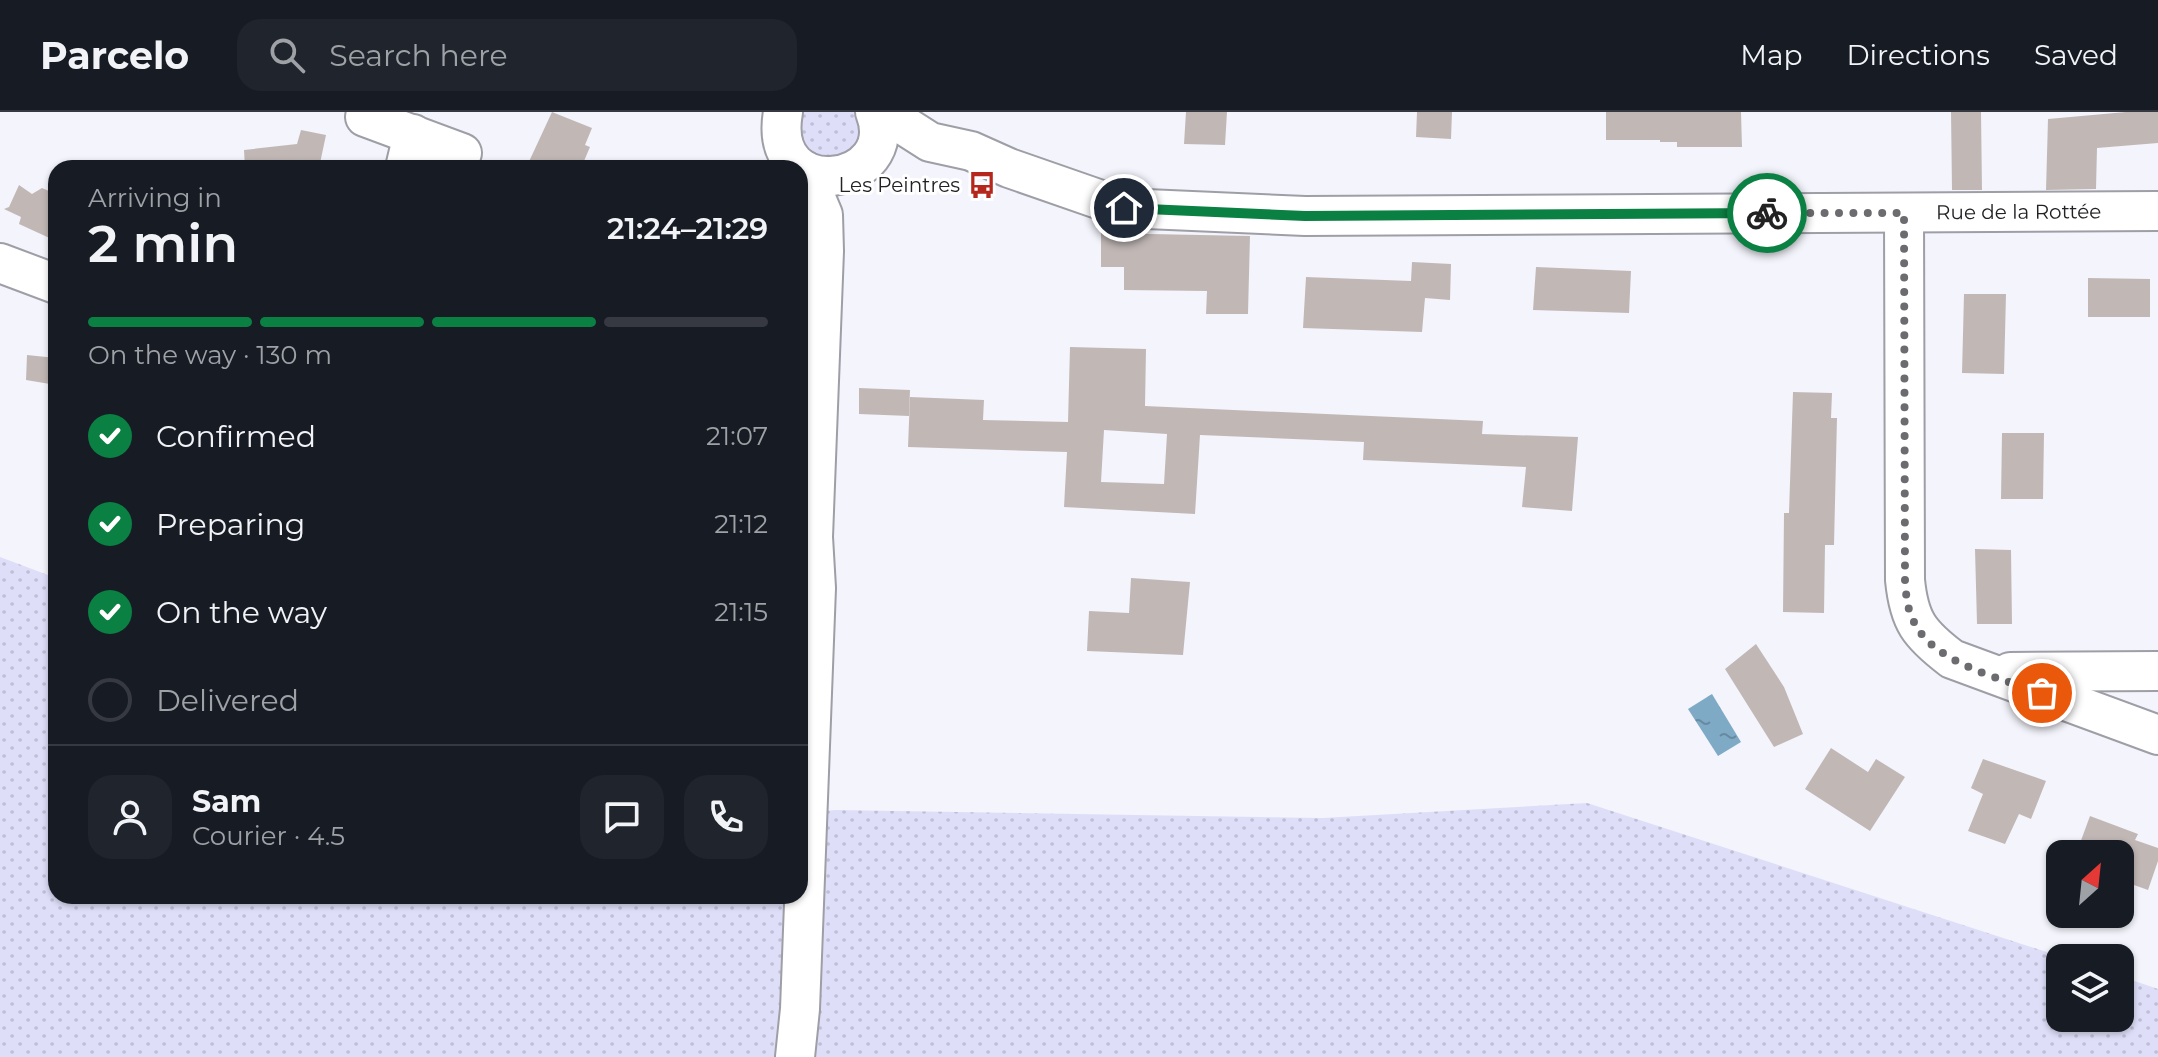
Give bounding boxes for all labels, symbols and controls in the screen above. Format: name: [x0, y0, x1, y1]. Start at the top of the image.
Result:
search box: [237, 19, 797, 91]
text: Parcelo: [40, 32, 189, 79]
icon: search: [265, 33, 309, 77]
text: Search here: [329, 37, 508, 74]
text: Map: [1740, 38, 1802, 72]
text: Directions: [1846, 38, 1990, 72]
text: Saved: [2034, 38, 2118, 72]
bus stop icon: Les Peintres: [967, 170, 997, 200]
place label: Les Peintres: [838, 173, 960, 197]
courier: [1727, 173, 1807, 253]
pin: [1090, 174, 1158, 242]
text: Arriving in: [88, 182, 222, 214]
icon: home: [1102, 186, 1146, 230]
icon: bike: [1745, 191, 1789, 235]
street label: Rue de la Rottée: [1936, 199, 2101, 224]
text: 21:24–21:29: [607, 210, 768, 247]
text: 2 min: [88, 212, 238, 275]
text: On the way · 130 m: [88, 339, 332, 371]
icon: check: [88, 414, 132, 458]
text: Confirmed: [156, 418, 316, 455]
text: 21:07: [706, 420, 768, 452]
icon: check: [88, 502, 132, 546]
text: Preparing: [156, 506, 305, 543]
text: 21:12: [714, 508, 768, 540]
icon: check: [88, 590, 132, 634]
text: On the way: [156, 594, 327, 631]
text: 21:15: [714, 596, 768, 628]
pin: [2008, 659, 2076, 727]
icon: bag: [2020, 671, 2064, 715]
text: Delivered: [156, 682, 299, 719]
button: person: [88, 775, 172, 859]
button: chat: [580, 775, 664, 859]
button: phone: [684, 775, 768, 859]
text: Sam: [192, 783, 261, 820]
text: Courier · 4.5: [192, 820, 345, 852]
north arrow: [2046, 840, 2134, 928]
map controls: [2046, 840, 2134, 1032]
button: layers: [2046, 944, 2134, 1032]

